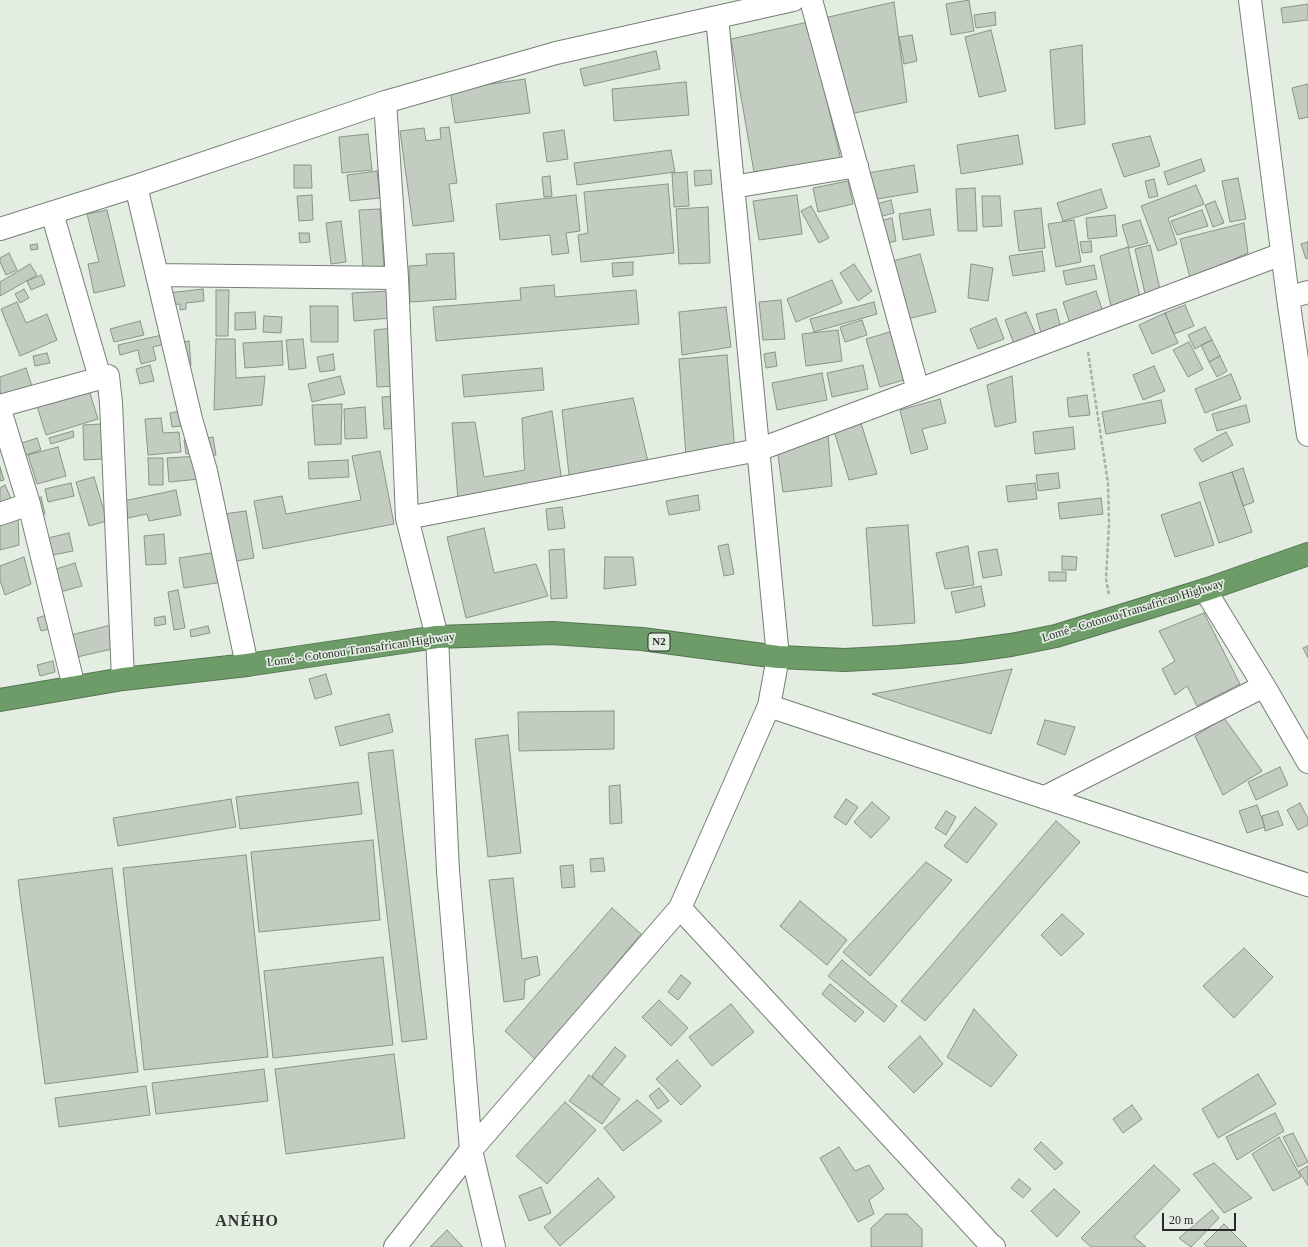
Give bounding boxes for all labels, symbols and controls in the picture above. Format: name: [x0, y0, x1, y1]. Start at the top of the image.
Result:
street label: Lomé - Cotonou Transafrican Highway: [1040, 576, 1226, 646]
street label: Lomé - Cotonou Transafrican Highway: [266, 630, 456, 670]
road number: N2: [648, 633, 670, 651]
scale bar: [1164, 1205, 1238, 1231]
district label: ANÉHO: [215, 1212, 279, 1232]
text: 20 m: [1169, 1213, 1193, 1227]

